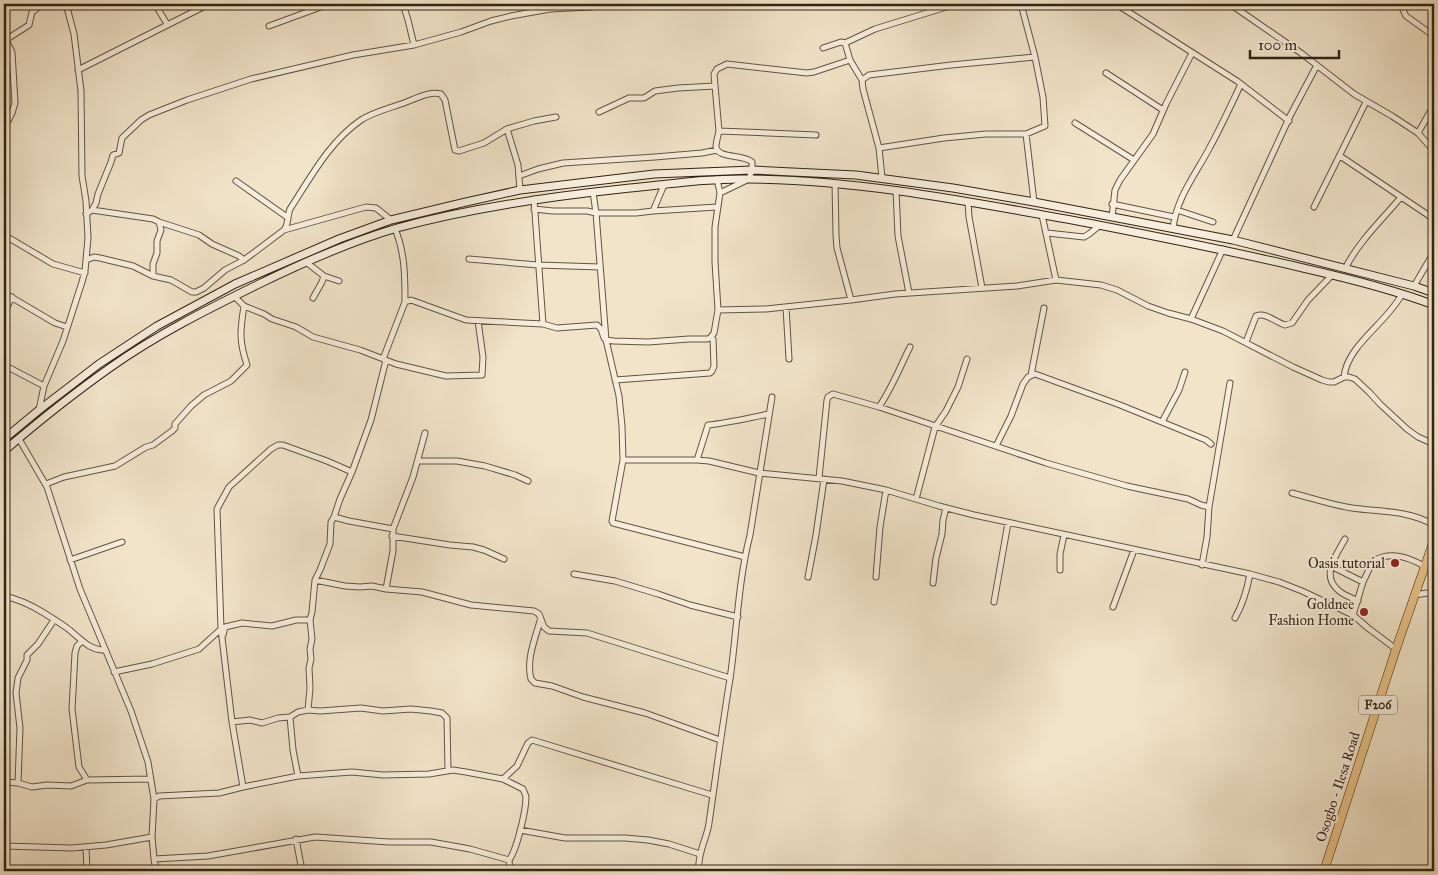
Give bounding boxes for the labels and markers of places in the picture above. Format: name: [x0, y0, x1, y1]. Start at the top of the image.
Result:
place label: Oasis tutorial: [1308, 555, 1385, 572]
marker: Oasis tutorial: [1389, 557, 1401, 569]
place label: Goldnee Fashion Home: [1268, 596, 1354, 629]
marker: Goldnee Fashion Home: [1358, 606, 1370, 618]

